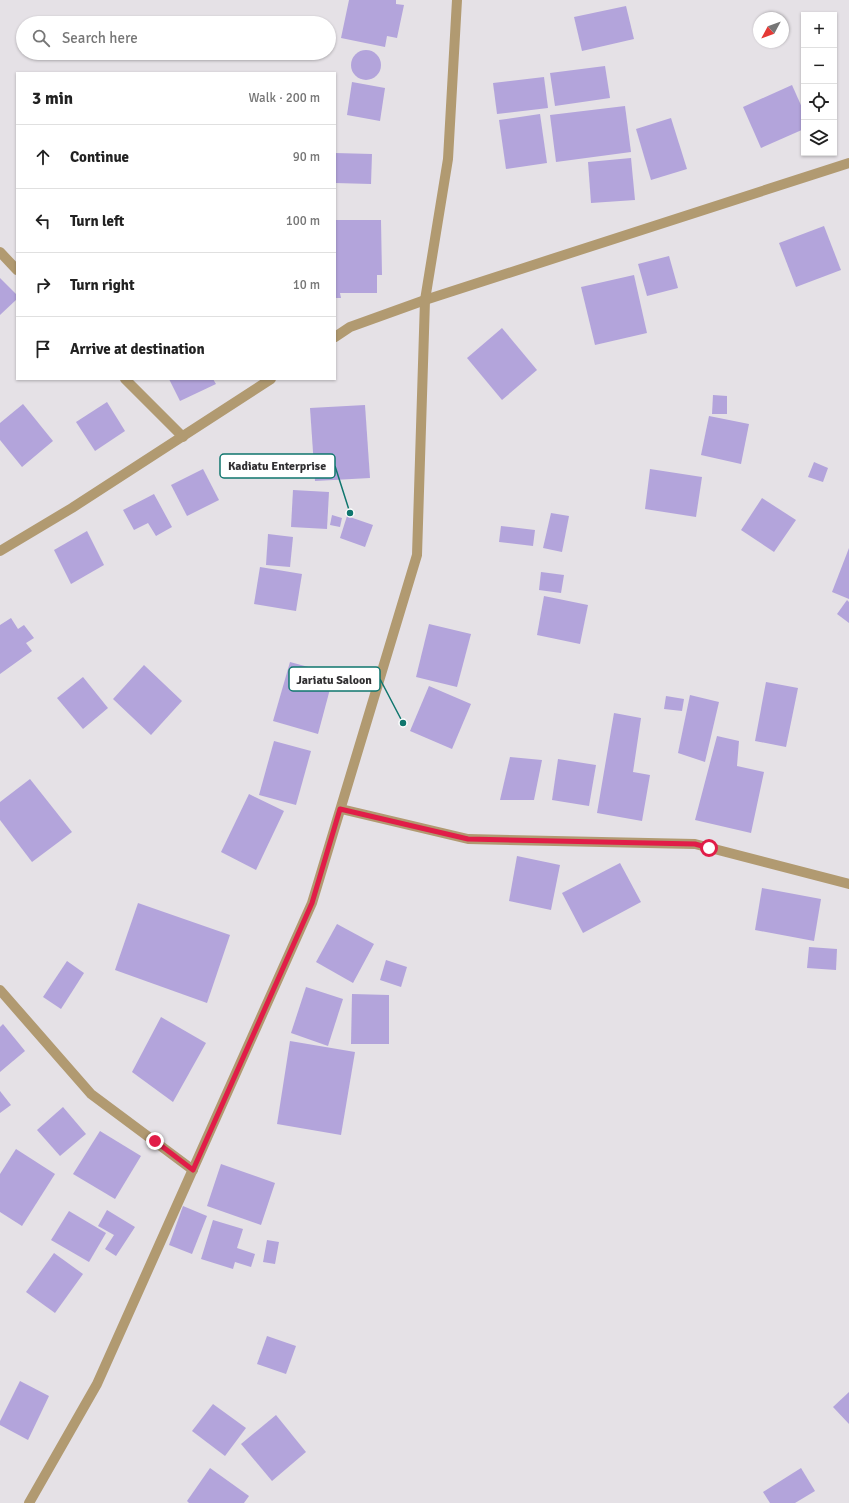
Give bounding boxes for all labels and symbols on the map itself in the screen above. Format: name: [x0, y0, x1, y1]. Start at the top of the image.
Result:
north arrow: [753, 12, 789, 48]
callout: Kadiatu Enterprise: [220, 454, 335, 478]
text: Kadiatu Enterprise: [228, 459, 326, 474]
callout: Jariatu Saloon: [289, 667, 380, 691]
text: Jariatu Saloon: [296, 673, 372, 688]
route start: [700, 839, 718, 857]
route end: [146, 1132, 164, 1150]

